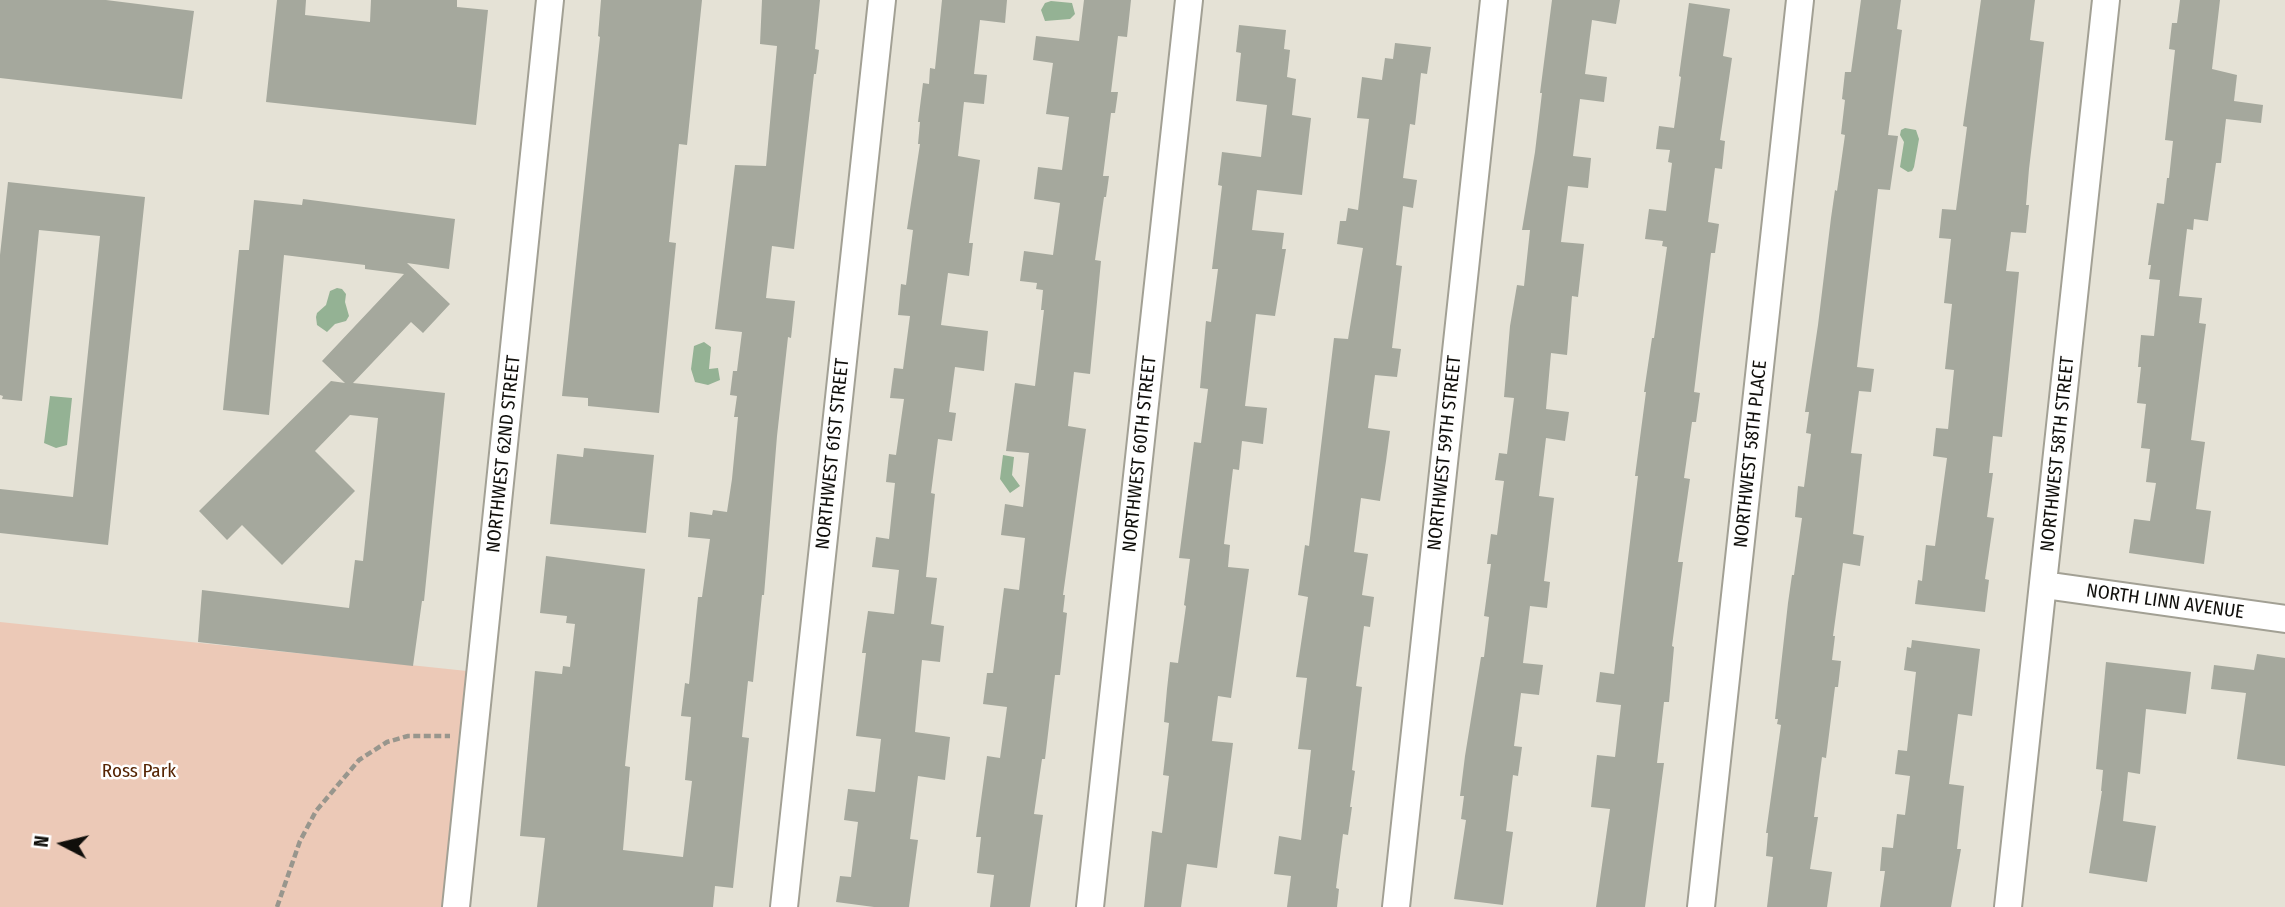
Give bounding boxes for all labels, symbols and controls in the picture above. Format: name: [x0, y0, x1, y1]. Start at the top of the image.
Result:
street label: NORTHWEST 62ND STREET: [482, 354, 526, 554]
street label: NORTHWEST 59TH STREET: [1423, 354, 1467, 552]
street label: NORTHWEST 60TH STREET: [1118, 355, 1162, 553]
street label: NORTHWEST 58TH STREET: [2036, 355, 2080, 553]
street label: NORTHWEST 61ST STREET: [812, 357, 854, 551]
street label: NORTHWEST 58TH PLACE: [1730, 359, 1772, 549]
street label: NORTH LINN AVENUE: [2085, 580, 2245, 624]
park label: Ross Park: [102, 761, 176, 783]
north arrow: [28, 809, 98, 879]
text: N: [30, 834, 54, 848]

